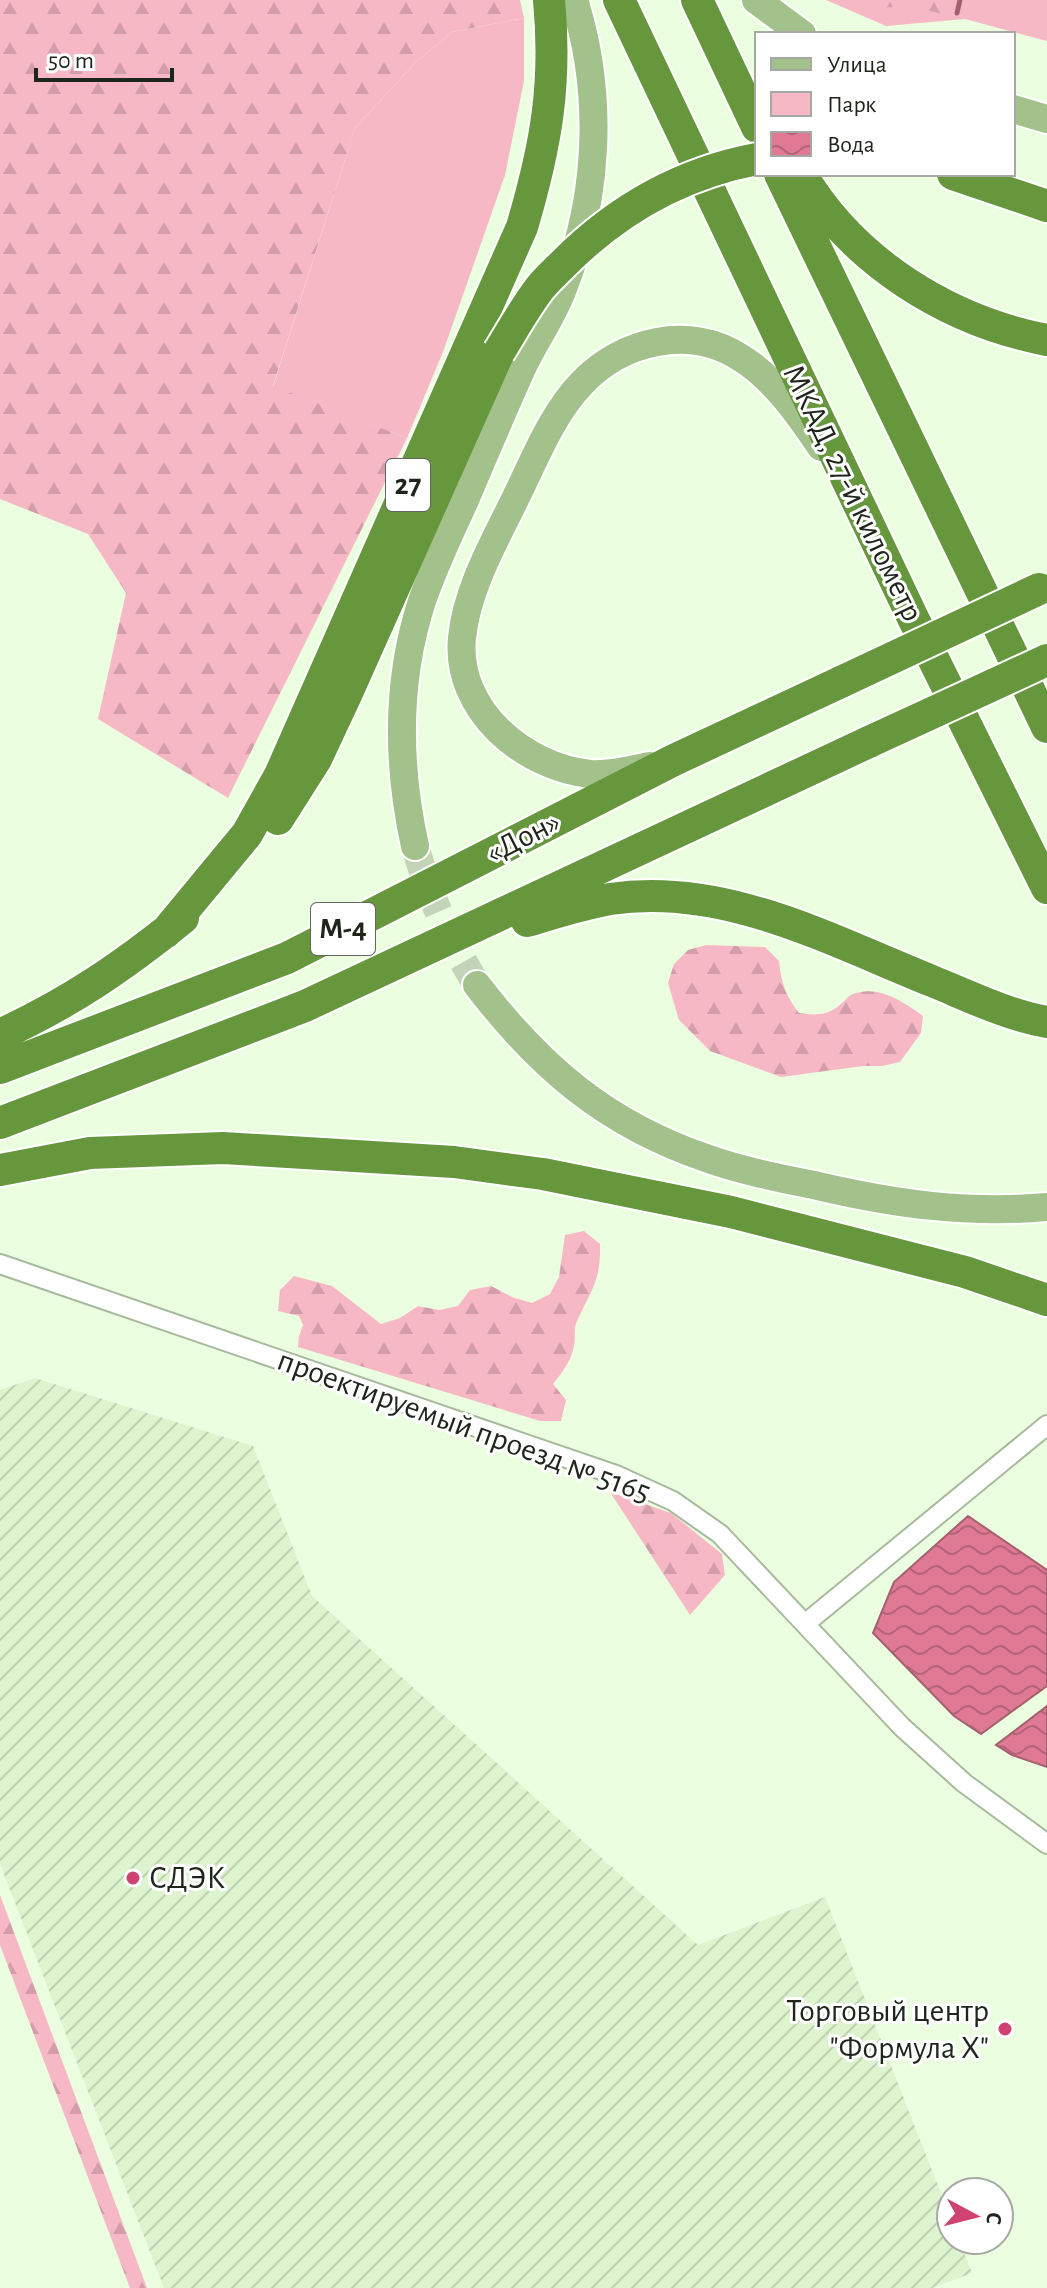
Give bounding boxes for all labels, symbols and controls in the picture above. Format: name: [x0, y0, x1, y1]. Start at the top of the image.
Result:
scale bar: [36, 32, 172, 82]
legend: [755, 32, 1015, 176]
text: 50 m: [48, 49, 94, 73]
text: Улица: [827, 53, 887, 77]
text: Парк: [827, 93, 876, 117]
text: Вода: [827, 133, 875, 157]
street label: МКАД, 27-й километр: [777, 360, 929, 626]
road number: 27: [386, 459, 430, 511]
street label: «Дон»: [481, 805, 565, 869]
road number: М-4: [311, 903, 375, 955]
street label: проектируемый проезд № 5165: [273, 1344, 655, 1508]
place label: СДЭК: [149, 1862, 225, 1894]
marker: СДЭК: [124, 1869, 142, 1887]
place label: Торговый центр "Формула X": [786, 1995, 989, 2064]
marker: Торговый центр "Формула X": [996, 2020, 1014, 2038]
north arrow: [935, 2176, 1015, 2256]
text: С: [982, 2211, 1006, 2226]

